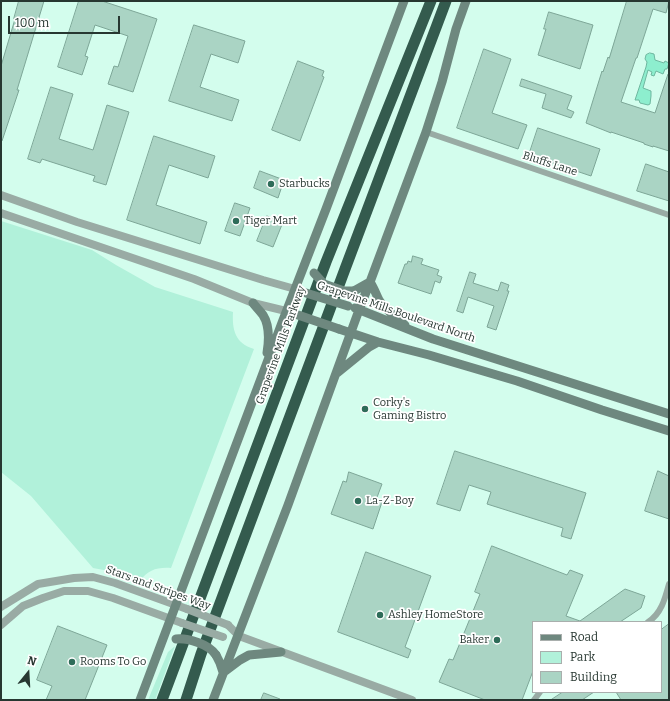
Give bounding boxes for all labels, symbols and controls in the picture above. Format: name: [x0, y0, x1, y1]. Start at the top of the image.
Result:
scale bar: [10, 8, 122, 34]
text: 100 m: [15, 16, 49, 30]
street label: Bluffs Lane: [521, 149, 579, 179]
place label: Starbucks: [279, 177, 330, 191]
marker: Starbucks: [266, 179, 276, 189]
place label: Tiger Mart: [244, 214, 297, 228]
marker: Tiger Mart: [231, 216, 241, 226]
street label: Grapevine Mills Boulevard North: [315, 279, 477, 345]
street label: Grapevine Mills Parkway: [253, 284, 309, 406]
place label: Corky's Gaming Bistro: [373, 396, 446, 422]
marker: Corky's Gaming Bistro: [360, 404, 370, 414]
place label: La-Z-Boy: [366, 494, 414, 508]
marker: La-Z-Boy: [353, 496, 363, 506]
street label: Stars and Stripes Way: [104, 563, 212, 613]
place label: Ashley HomeStore: [388, 608, 483, 622]
marker: Ashley HomeStore: [375, 610, 385, 620]
legend: [532, 621, 662, 693]
text: Road: [570, 630, 598, 644]
place label: Baker: [459, 633, 489, 647]
marker: Baker: [492, 635, 502, 645]
text: Park: [570, 650, 595, 664]
north arrow: [8, 653, 48, 693]
text: N: [26, 654, 38, 669]
place label: Rooms To Go: [80, 655, 146, 669]
marker: Rooms To Go: [67, 657, 77, 667]
text: Building: [570, 670, 617, 684]

